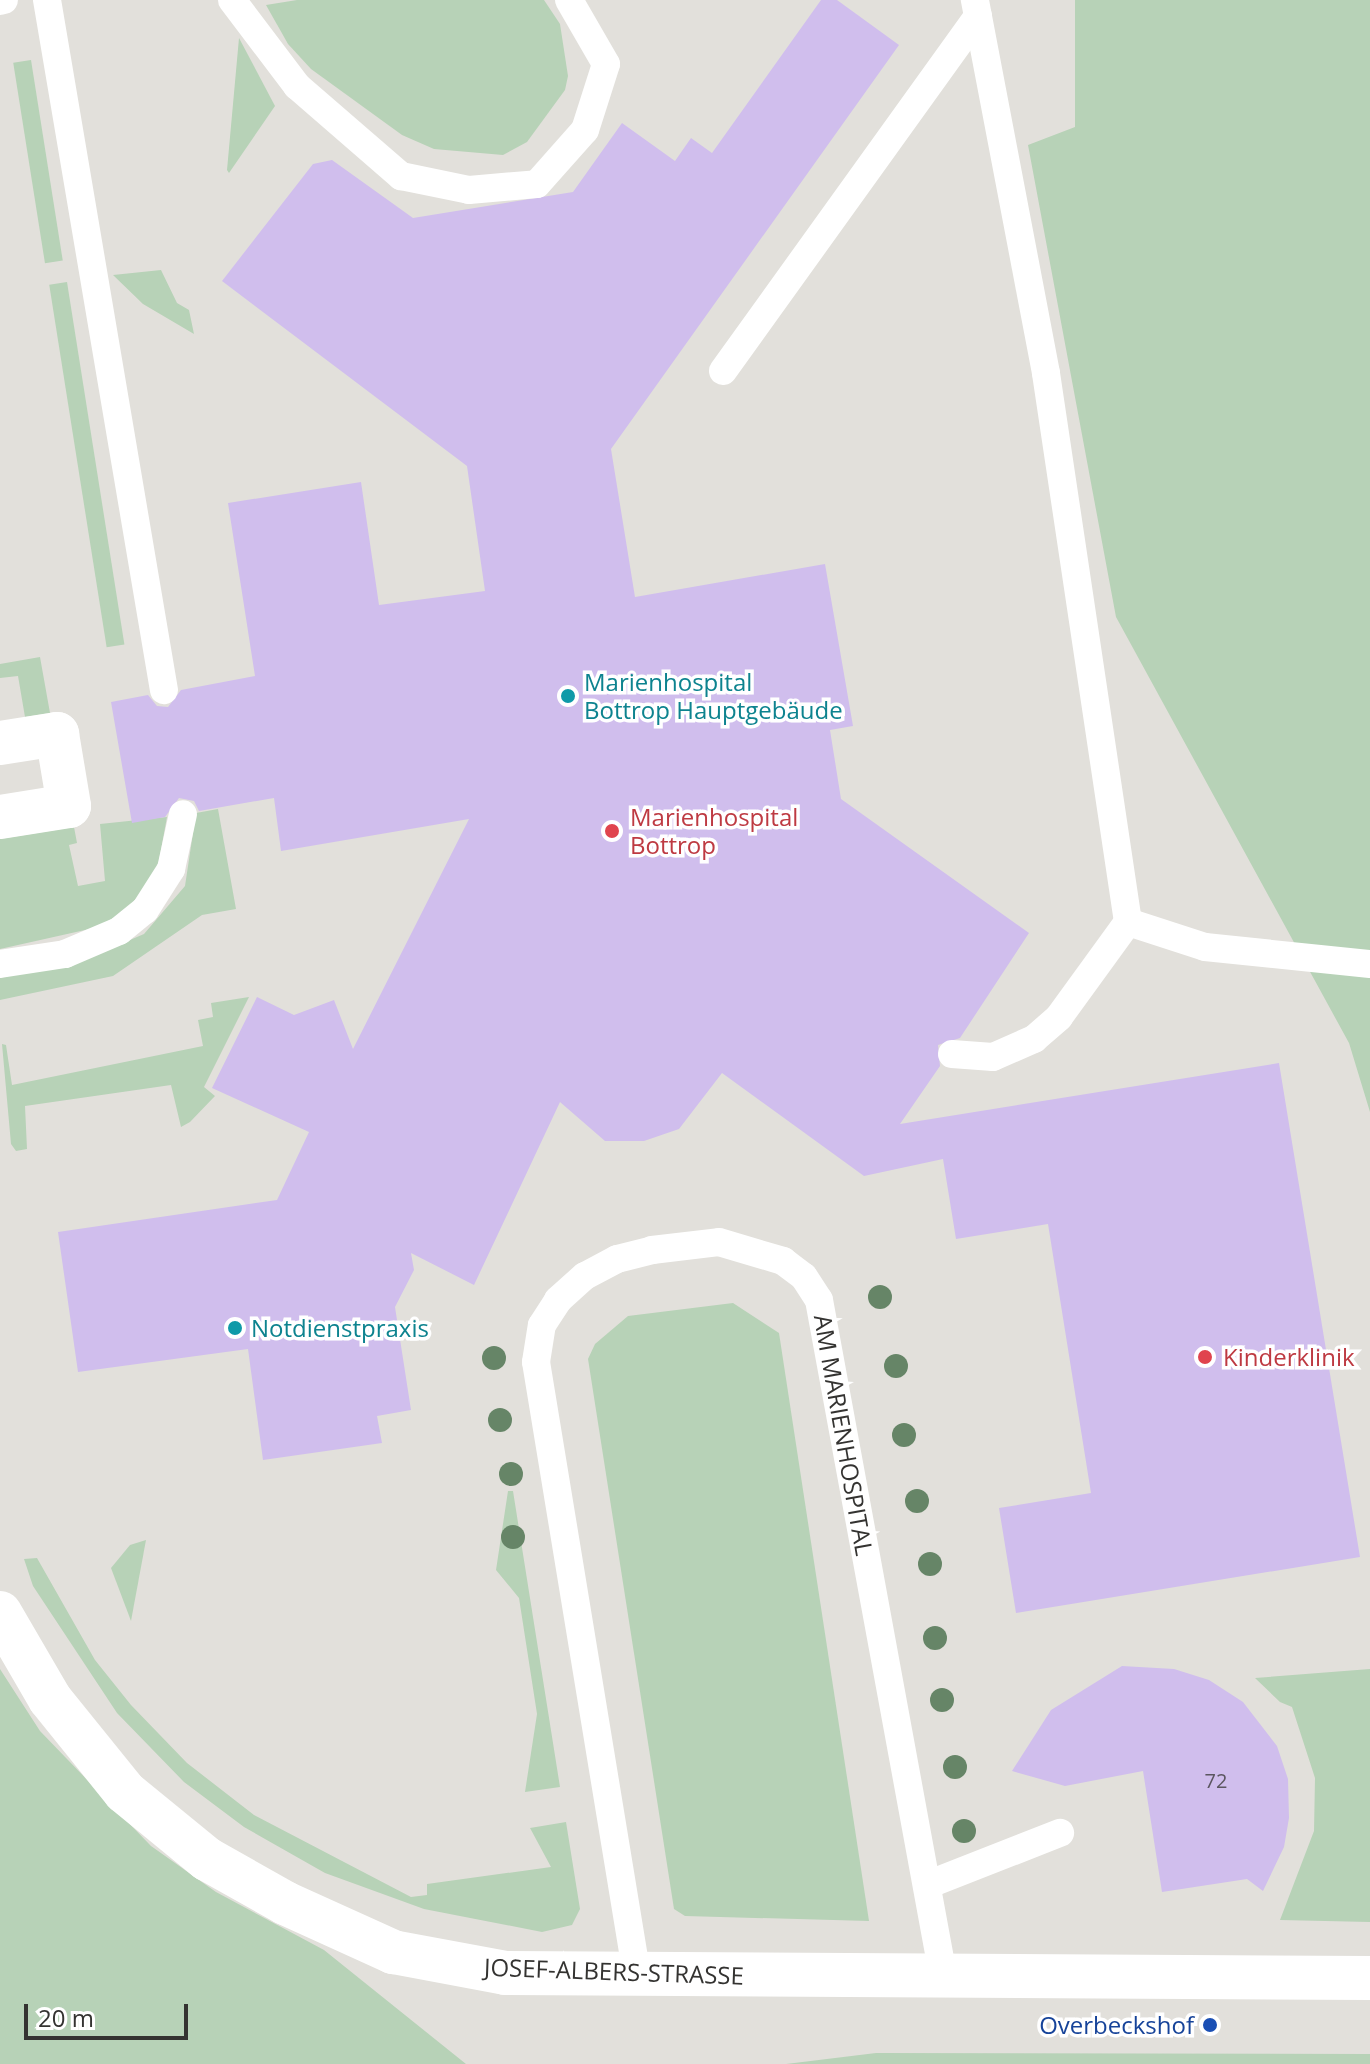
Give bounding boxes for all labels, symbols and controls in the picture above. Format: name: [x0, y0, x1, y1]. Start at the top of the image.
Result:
place label: Marienhospital Bottrop Hauptgebäude: [584, 668, 843, 724]
marker: Marienhospital Bottrop Hauptgebäude: [559, 687, 577, 705]
place label: Marienhospital Bottrop: [630, 803, 798, 859]
marker: Marienhospital Bottrop: [601, 820, 623, 842]
street label: AM MARIENHOSPITAL: [809, 1312, 879, 1558]
place label: Notdienstpraxis: [251, 1314, 429, 1342]
marker: Notdienstpraxis: [226, 1319, 244, 1337]
place label: Kinderklinik: [1223, 1343, 1355, 1371]
marker: Kinderklinik: [1194, 1346, 1216, 1368]
house number: 72: [1205, 1768, 1227, 1792]
street label: JOSEF-ALBERS-STRASSE: [484, 1952, 744, 1990]
scale bar: [28, 1988, 192, 2038]
text: 20 m: [38, 2001, 94, 2034]
place label: Overbeckshof: [1039, 2011, 1194, 2039]
marker: Overbeckshof: [1201, 2016, 1219, 2034]

